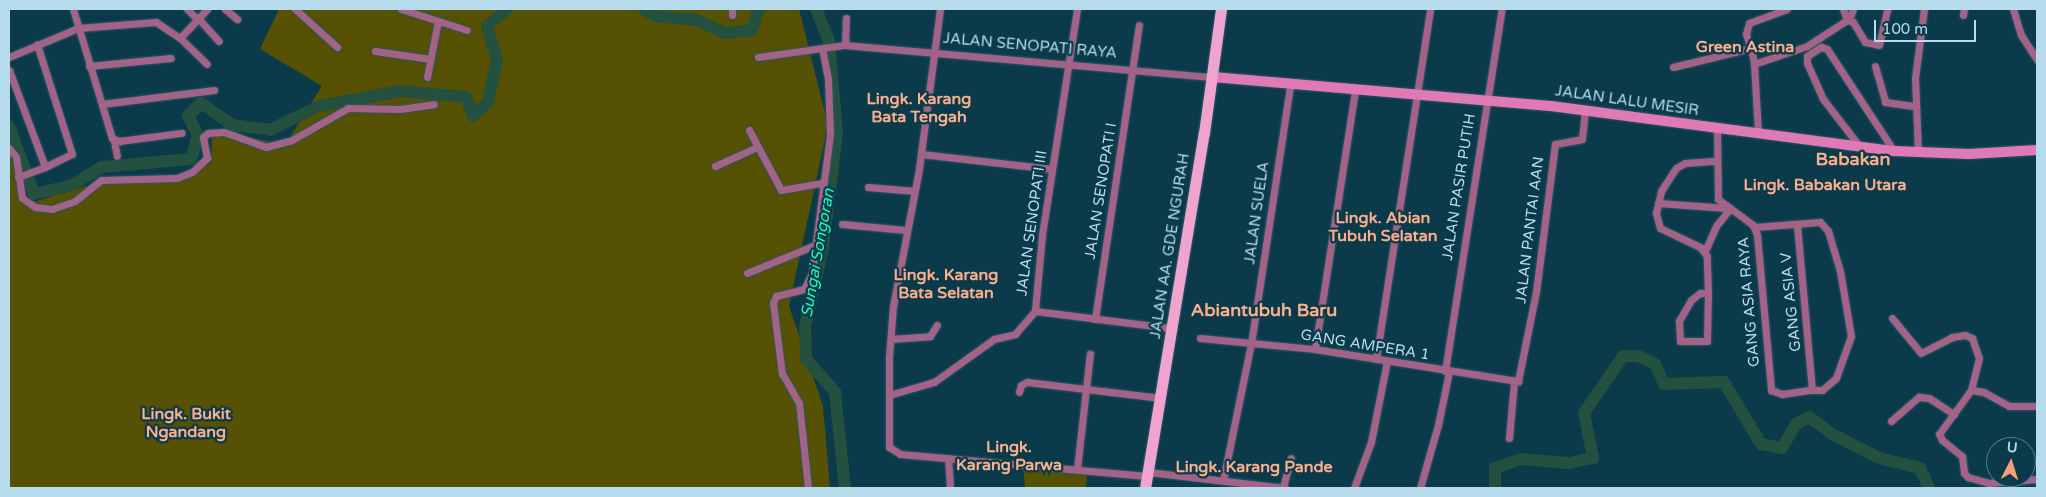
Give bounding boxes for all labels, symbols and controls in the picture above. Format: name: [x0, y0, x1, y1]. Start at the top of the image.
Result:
scale bar: [1876, 10, 1978, 42]
text: 100 m: [1882, 20, 1928, 38]
street label: JALAN SENOPATI RAYA: [942, 29, 1118, 63]
district label: Green Astina: [1696, 37, 1794, 57]
street label: JALAN LALU MESIR: [1554, 82, 1700, 120]
district label: Lingk. Karang Bata Tengah: [867, 89, 971, 127]
street label: JALAN PASIR PUTIH: [1438, 112, 1480, 262]
street label: JALAN SENOPATI I: [1081, 121, 1121, 261]
district label: Babakan: [1816, 148, 1890, 170]
street label: JALAN SENOPATI III: [1013, 149, 1051, 297]
street label: JALAN AA. GDE NGURAH: [1146, 152, 1194, 340]
street label: JALAN PANTAI AAN: [1512, 155, 1548, 305]
street label: JALAN SUELA: [1241, 161, 1273, 265]
district label: Lingk. Babakan Utara: [1744, 175, 1906, 195]
water label: Sungai Songoran: [797, 187, 839, 319]
district label: Lingk. Abian Tubuh Selatan: [1329, 208, 1437, 246]
street label: GANG ASIA RAYA: [1734, 236, 1764, 368]
street label: GANG ASIA V: [1777, 251, 1805, 353]
district label: Lingk. Karang Bata Selatan: [894, 265, 998, 303]
district label: Abiantubuh Baru: [1191, 299, 1337, 321]
street label: GANG AMPERA 1: [1299, 326, 1431, 364]
district label: Lingk. Bukit Ngandang: [141, 404, 231, 442]
district label: Lingk. Karang Parwa: [956, 437, 1062, 475]
north arrow: [1986, 437, 2036, 487]
text: U: [2006, 439, 2018, 456]
district label: Lingk. Karang Pande: [1175, 457, 1333, 477]

